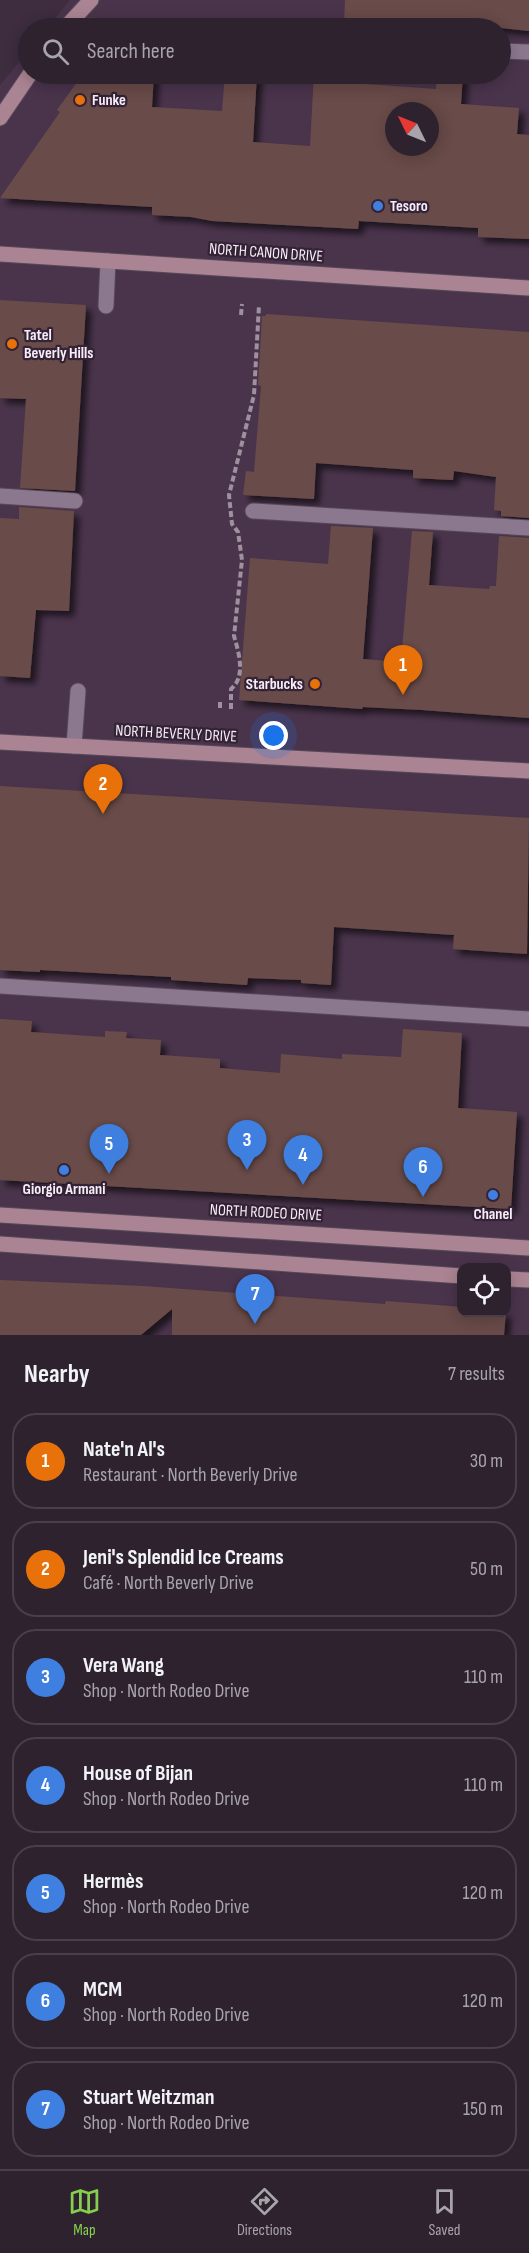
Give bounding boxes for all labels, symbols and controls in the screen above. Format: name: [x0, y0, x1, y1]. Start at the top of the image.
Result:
search box: [18, 18, 511, 84]
icon: search: [39, 35, 72, 68]
text: Search here: [87, 38, 174, 65]
place label: Funke: [92, 91, 126, 110]
marker: Funke: [73, 93, 87, 107]
north arrow: [385, 102, 439, 156]
place label: Tesoro: [390, 197, 428, 216]
marker: Tesoro: [371, 199, 385, 213]
street label: NORTH CANON DRIVE: [208, 240, 324, 266]
place label: Tatel Beverly Hills: [24, 326, 94, 363]
marker: Tatel Beverly Hills: [5, 337, 19, 351]
pin: 1: [384, 646, 422, 695]
place label: Starbucks: [246, 675, 303, 694]
marker: Starbucks: [308, 677, 322, 691]
street label: NORTH BEVERLY DRIVE: [115, 721, 237, 747]
your location: [259, 721, 288, 750]
pin: 2: [84, 764, 122, 814]
pin: 3: [228, 1120, 266, 1170]
pin: 5: [90, 1124, 128, 1174]
pin: 4: [284, 1136, 322, 1185]
pin: 6: [404, 1148, 442, 1197]
marker: Giorgio Armani: [57, 1163, 71, 1177]
place label: Giorgio Armani: [23, 1180, 105, 1199]
marker: Chanel: [486, 1188, 500, 1202]
street label: NORTH RODEO DRIVE: [209, 1201, 323, 1225]
place label: Chanel: [473, 1205, 513, 1224]
map controls: [457, 1263, 511, 1317]
button: locate: [457, 1263, 511, 1317]
pin: 7: [236, 1274, 274, 1324]
text: Nearby: [24, 1359, 90, 1390]
text: 7 results: [448, 1362, 505, 1386]
text: Nate'n Al's: [83, 1436, 165, 1463]
text: 1: [42, 1449, 49, 1473]
text: 30 m: [470, 1449, 503, 1473]
text: Restaurant · North Beverly Drive: [83, 1463, 298, 1487]
text: Jeni's Splendid Ice Creams: [83, 1544, 284, 1571]
text: 2: [41, 1557, 50, 1581]
text: 50 m: [470, 1557, 503, 1581]
text: Café · North Beverly Drive: [83, 1571, 254, 1595]
text: Vera Wang: [83, 1652, 164, 1679]
text: 3: [41, 1665, 50, 1689]
text: 110 m: [464, 1665, 503, 1689]
text: Shop · North Rodeo Drive: [83, 1679, 249, 1703]
text: House of Bijan: [83, 1760, 193, 1787]
text: 4: [41, 1773, 50, 1797]
text: 110 m: [464, 1773, 503, 1797]
text: Shop · North Rodeo Drive: [83, 1787, 249, 1811]
text: Hermès: [83, 1868, 143, 1895]
text: 5: [41, 1881, 50, 1905]
text: 120 m: [463, 1881, 503, 1905]
text: Shop · North Rodeo Drive: [83, 1895, 249, 1919]
text: MCM: [83, 1976, 122, 2003]
text: 6: [41, 1989, 50, 2013]
text: 120 m: [463, 1989, 503, 2013]
text: Shop · North Rodeo Drive: [83, 2003, 249, 2027]
text: Stuart Weitzman: [83, 2084, 215, 2111]
text: 7: [41, 2097, 50, 2121]
text: 150 m: [463, 2097, 503, 2121]
text: Shop · North Rodeo Drive: [83, 2111, 249, 2135]
tab: Map: [68, 2185, 101, 2240]
tab: Directions: [237, 2185, 292, 2240]
tab: Saved: [428, 2185, 461, 2240]

